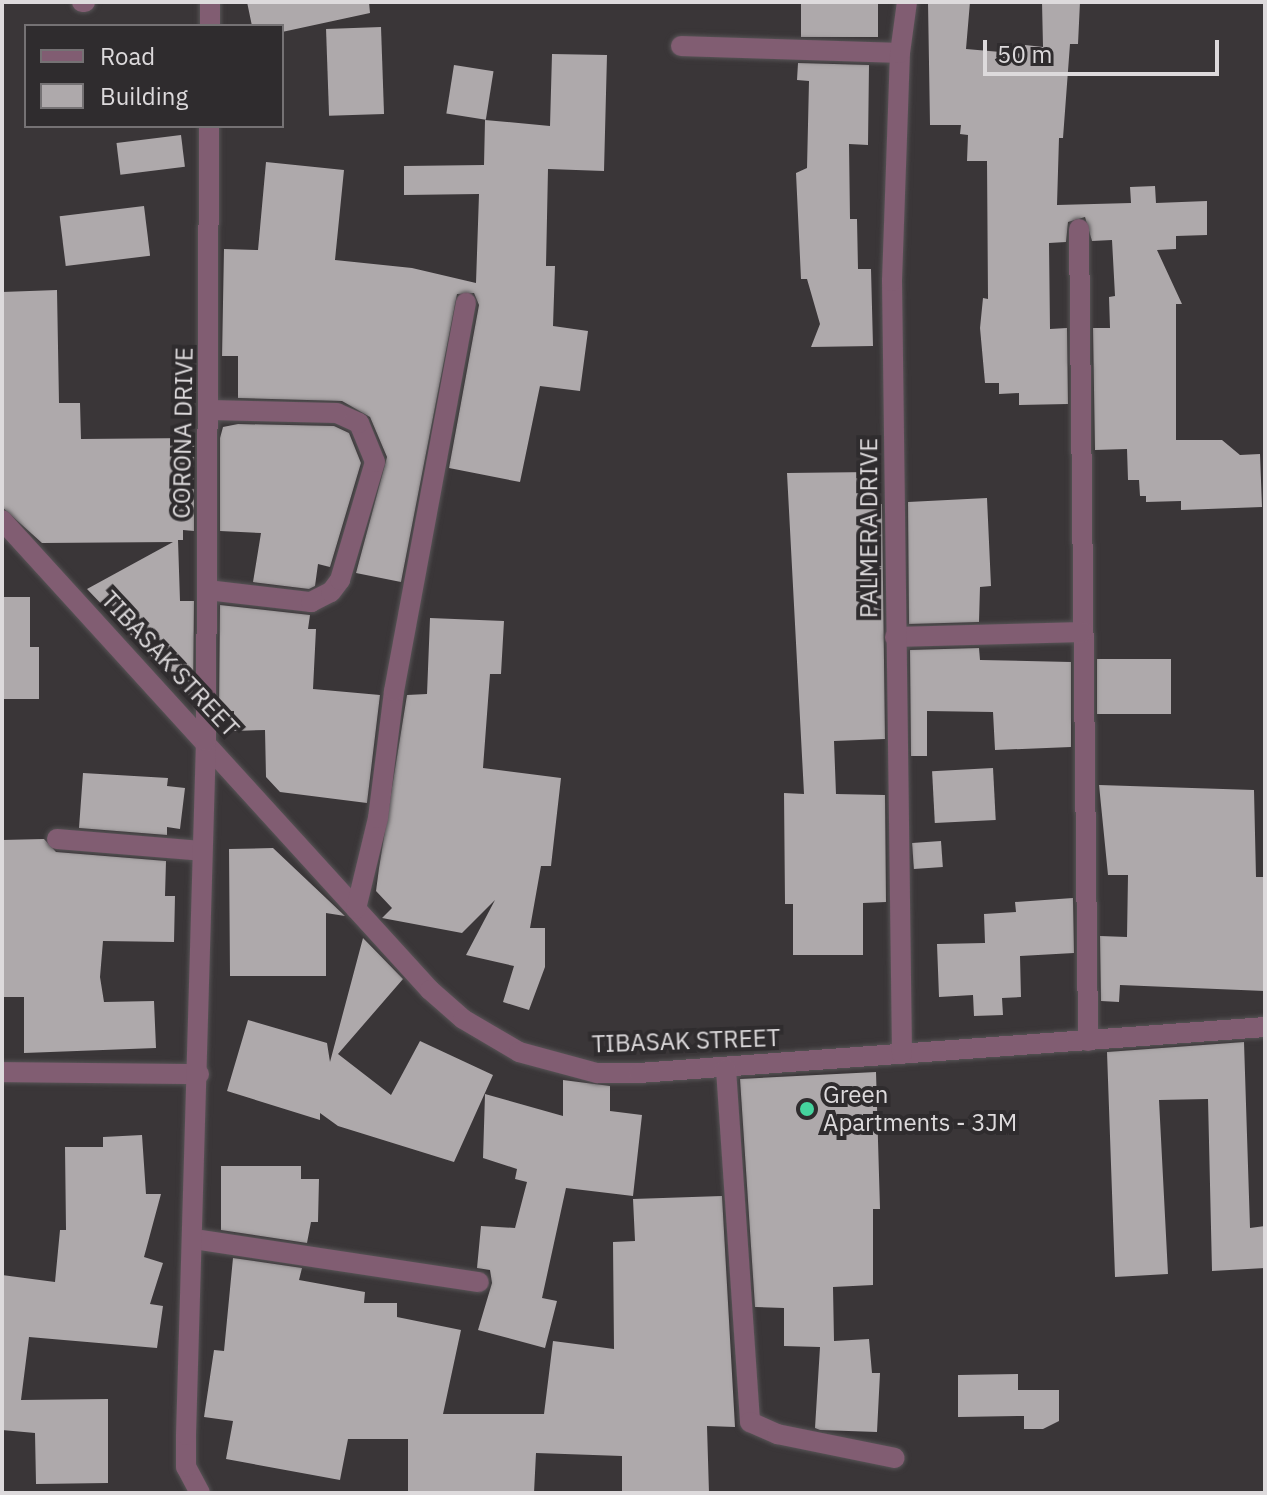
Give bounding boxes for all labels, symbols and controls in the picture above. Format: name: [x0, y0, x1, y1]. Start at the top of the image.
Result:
legend: [24, 24, 284, 128]
scale bar: [987, 24, 1223, 74]
text: 50 m: [997, 38, 1052, 70]
text: Road: [100, 40, 155, 72]
text: Building: [100, 80, 188, 112]
street label: CORONA DRIVE: [167, 347, 199, 519]
street label: PALMERA DRIVE: [855, 438, 883, 618]
street label: TIBASAK STREET: [95, 585, 245, 743]
street label: TIBASAK STREET: [591, 1023, 781, 1059]
place label: Green Apartments - 3JM: [823, 1081, 1017, 1137]
marker: Green Apartments - 3JM: [798, 1100, 816, 1118]

